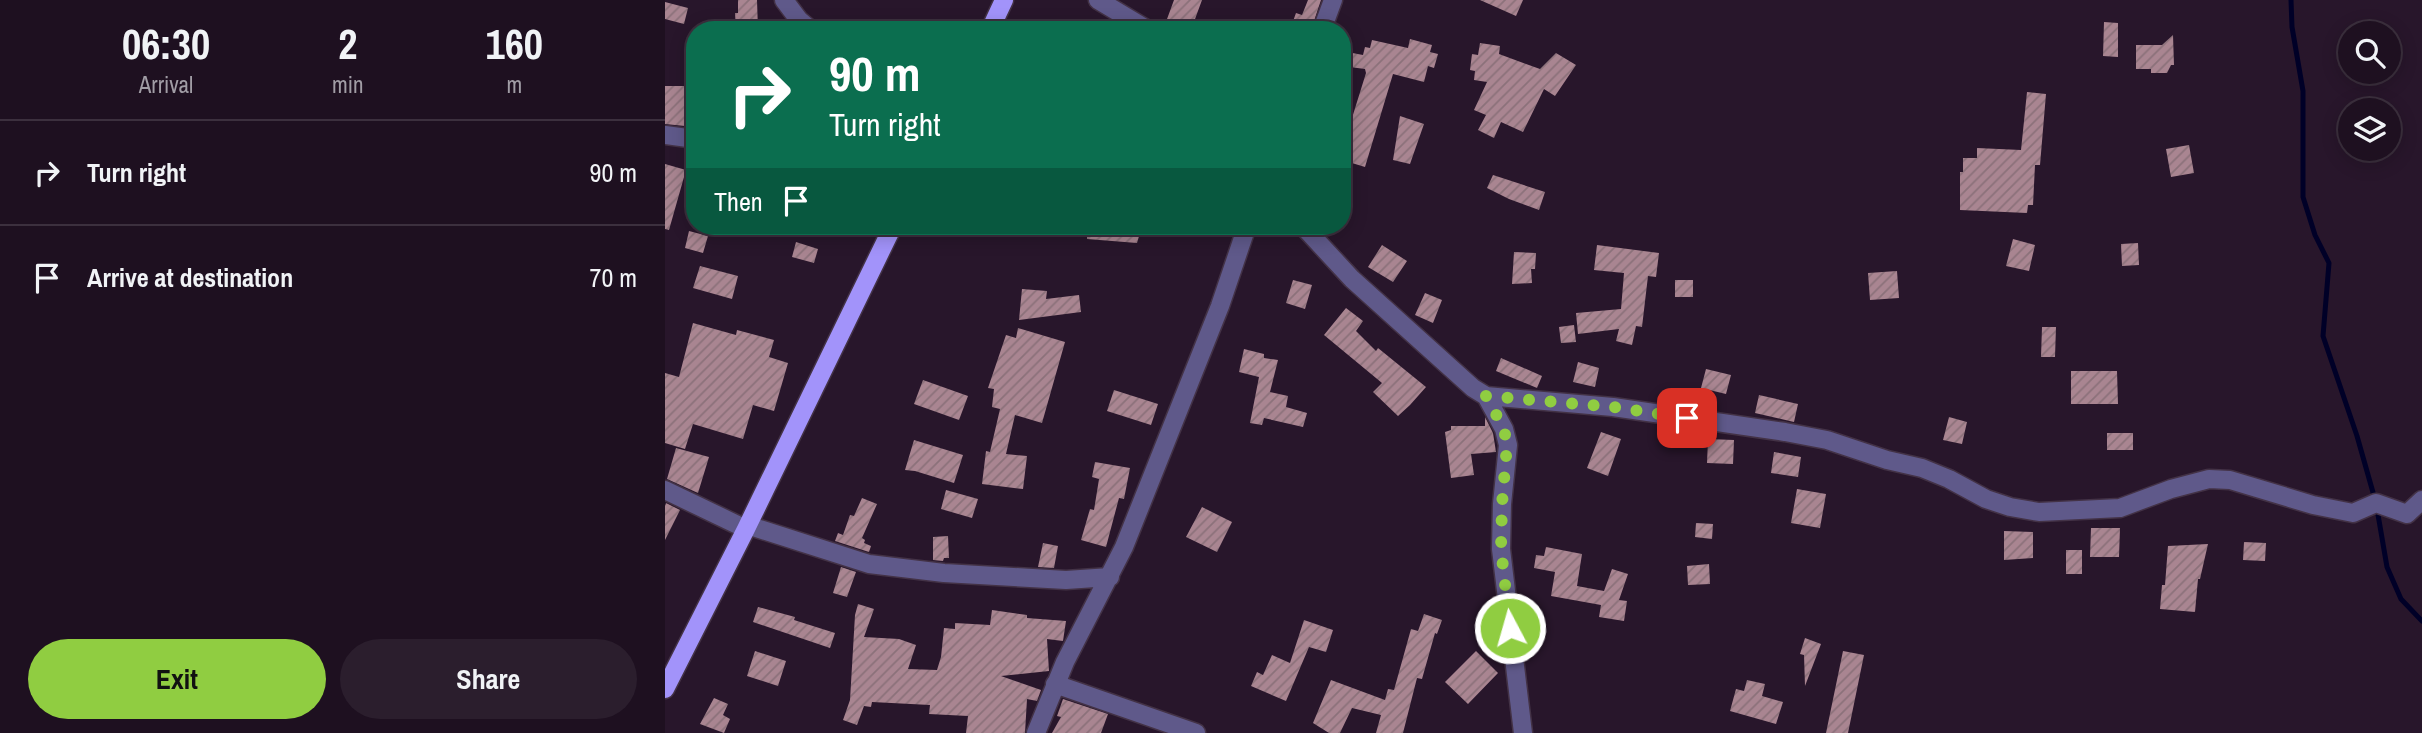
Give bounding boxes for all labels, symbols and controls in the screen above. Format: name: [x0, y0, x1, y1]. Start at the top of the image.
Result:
text: 06:30: [122, 16, 210, 72]
text: 2: [338, 16, 357, 72]
text: 160: [486, 16, 543, 72]
map controls: [2338, 21, 2401, 161]
button: search: [2338, 21, 2401, 84]
text: 90 m: [829, 40, 921, 106]
icon: right: [714, 49, 805, 140]
text: Arrival: [139, 69, 193, 100]
text: min: [332, 69, 364, 100]
text: m: [506, 69, 522, 100]
button: layers: [2338, 98, 2401, 161]
text: Turn right: [829, 103, 941, 146]
icon: right: [28, 154, 66, 192]
text: Turn right: [87, 155, 186, 190]
text: 90 m: [590, 155, 637, 190]
icon: arrive: [777, 182, 815, 220]
text: Then: [714, 184, 763, 219]
icon: arrive: [28, 259, 66, 297]
text: Arrive at destination: [87, 260, 293, 295]
text: 70 m: [590, 260, 637, 295]
pin: [1657, 388, 1717, 448]
icon: arrive: [1668, 399, 1706, 437]
position arrow: [1473, 591, 1547, 665]
button: Exit: [28, 639, 326, 719]
button: Share: [340, 639, 637, 719]

